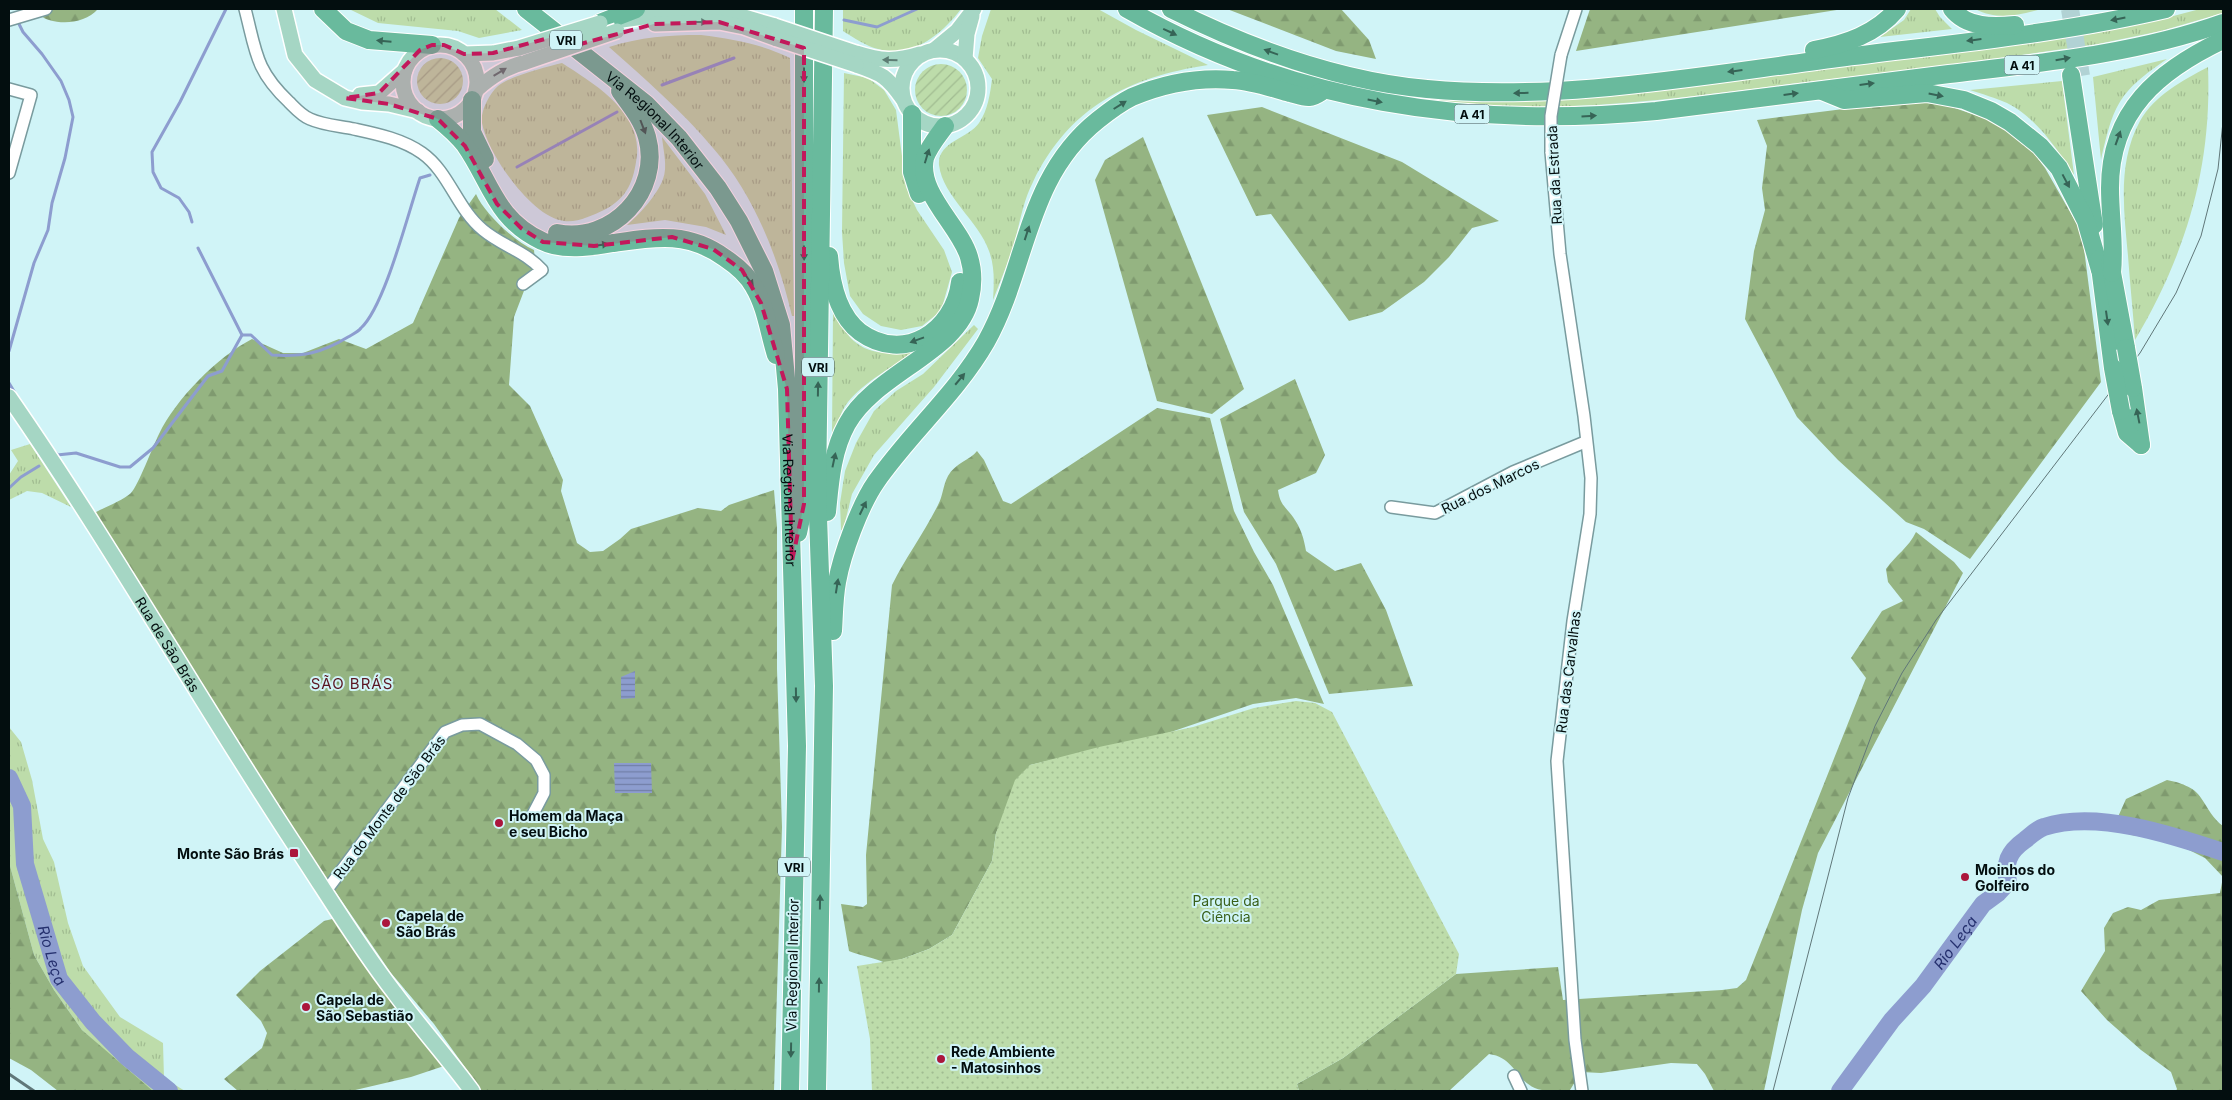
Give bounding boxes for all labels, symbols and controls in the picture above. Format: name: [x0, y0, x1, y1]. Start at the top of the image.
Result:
one-way arrow: [2111, 15, 2126, 23]
one-way arrow: [692, 18, 708, 26]
one-way arrow: [1163, 28, 1177, 36]
road number: VRI: [550, 30, 582, 50]
one-way arrow: [1965, 36, 1981, 44]
one-way arrow: [375, 37, 391, 45]
one-way arrow: [1263, 48, 1278, 55]
one-way arrow: [2056, 55, 2072, 63]
one-way arrow: [882, 56, 898, 64]
road number: A 41: [2004, 56, 2040, 74]
street label: Via Regional Interior: [603, 67, 708, 172]
one-way arrow: [800, 67, 808, 83]
one-way arrow: [1726, 67, 1742, 75]
one-way arrow: [493, 68, 506, 77]
one-way arrow: [1860, 80, 1876, 88]
one-way arrow: [1513, 89, 1529, 97]
one-way arrow: [1783, 90, 1799, 98]
one-way arrow: [1928, 91, 1943, 99]
one-way arrow: [1367, 97, 1383, 105]
one-way arrow: [1113, 100, 1127, 109]
road number: A 41: [1454, 105, 1490, 124]
one-way arrow: [1581, 111, 1597, 119]
one-way arrow: [639, 120, 647, 135]
street label: Rua da Estrada: [1543, 125, 1565, 225]
one-way arrow: [2115, 130, 2122, 145]
one-way arrow: [924, 148, 932, 163]
one-way arrow: [2062, 174, 2070, 188]
one-way arrow: [1023, 225, 1031, 240]
one-way arrow: [594, 241, 610, 249]
one-way arrow: [800, 245, 808, 261]
one-way arrow: [744, 273, 754, 287]
one-way arrow: [2103, 310, 2111, 326]
one-way arrow: [909, 337, 924, 344]
road number: VRI: [802, 358, 834, 377]
one-way arrow: [955, 373, 966, 386]
one-way arrow: [814, 381, 822, 397]
one-way arrow: [2134, 409, 2142, 424]
street label: Via Regional Interior: [780, 433, 800, 567]
one-way arrow: [830, 452, 838, 467]
street label: Rua dos Marcos: [1438, 455, 1542, 517]
one-way arrow: [859, 501, 867, 515]
one-way arrow: [833, 577, 841, 593]
street label: Rua de São Brás: [132, 593, 204, 695]
street label: Rua das Carvalhas: [1552, 610, 1584, 734]
district label: SÃO BRÁS: [311, 674, 393, 693]
one-way arrow: [792, 687, 800, 703]
street label: Rua do Monte de São Brás: [329, 732, 449, 882]
place label: Homem da Maça e seu Bicho: [509, 807, 623, 840]
marker: Homem da Maça e seu Bicho: [493, 817, 505, 829]
place label: Monte São Brás: [177, 845, 284, 862]
marker: Monte São Brás: [288, 847, 300, 859]
road number: VRI: [778, 858, 810, 876]
place label: Moinhos do Golfeiro: [1975, 861, 2055, 894]
marker: Moinhos do Golfeiro: [1959, 871, 1971, 883]
park label: Parque da Ciência: [1192, 892, 1260, 925]
one-way arrow: [816, 893, 824, 909]
street label: Via Regional Interior: [782, 898, 802, 1032]
place label: Capela de São Brás: [396, 907, 464, 940]
water label: Rio Leça: [1929, 912, 1981, 973]
marker: Capela de São Brás: [380, 917, 392, 929]
water label: Rio Leça: [34, 923, 70, 989]
one-way arrow: [815, 977, 823, 993]
place label: Capela de São Sebastião: [316, 991, 414, 1024]
marker: Capela de São Sebastião: [300, 1001, 312, 1013]
one-way arrow: [787, 1042, 795, 1058]
place label: Rede Ambiente - Matosinhos: [951, 1043, 1055, 1076]
marker: Rede Ambiente - Matosinhos: [935, 1053, 947, 1065]

